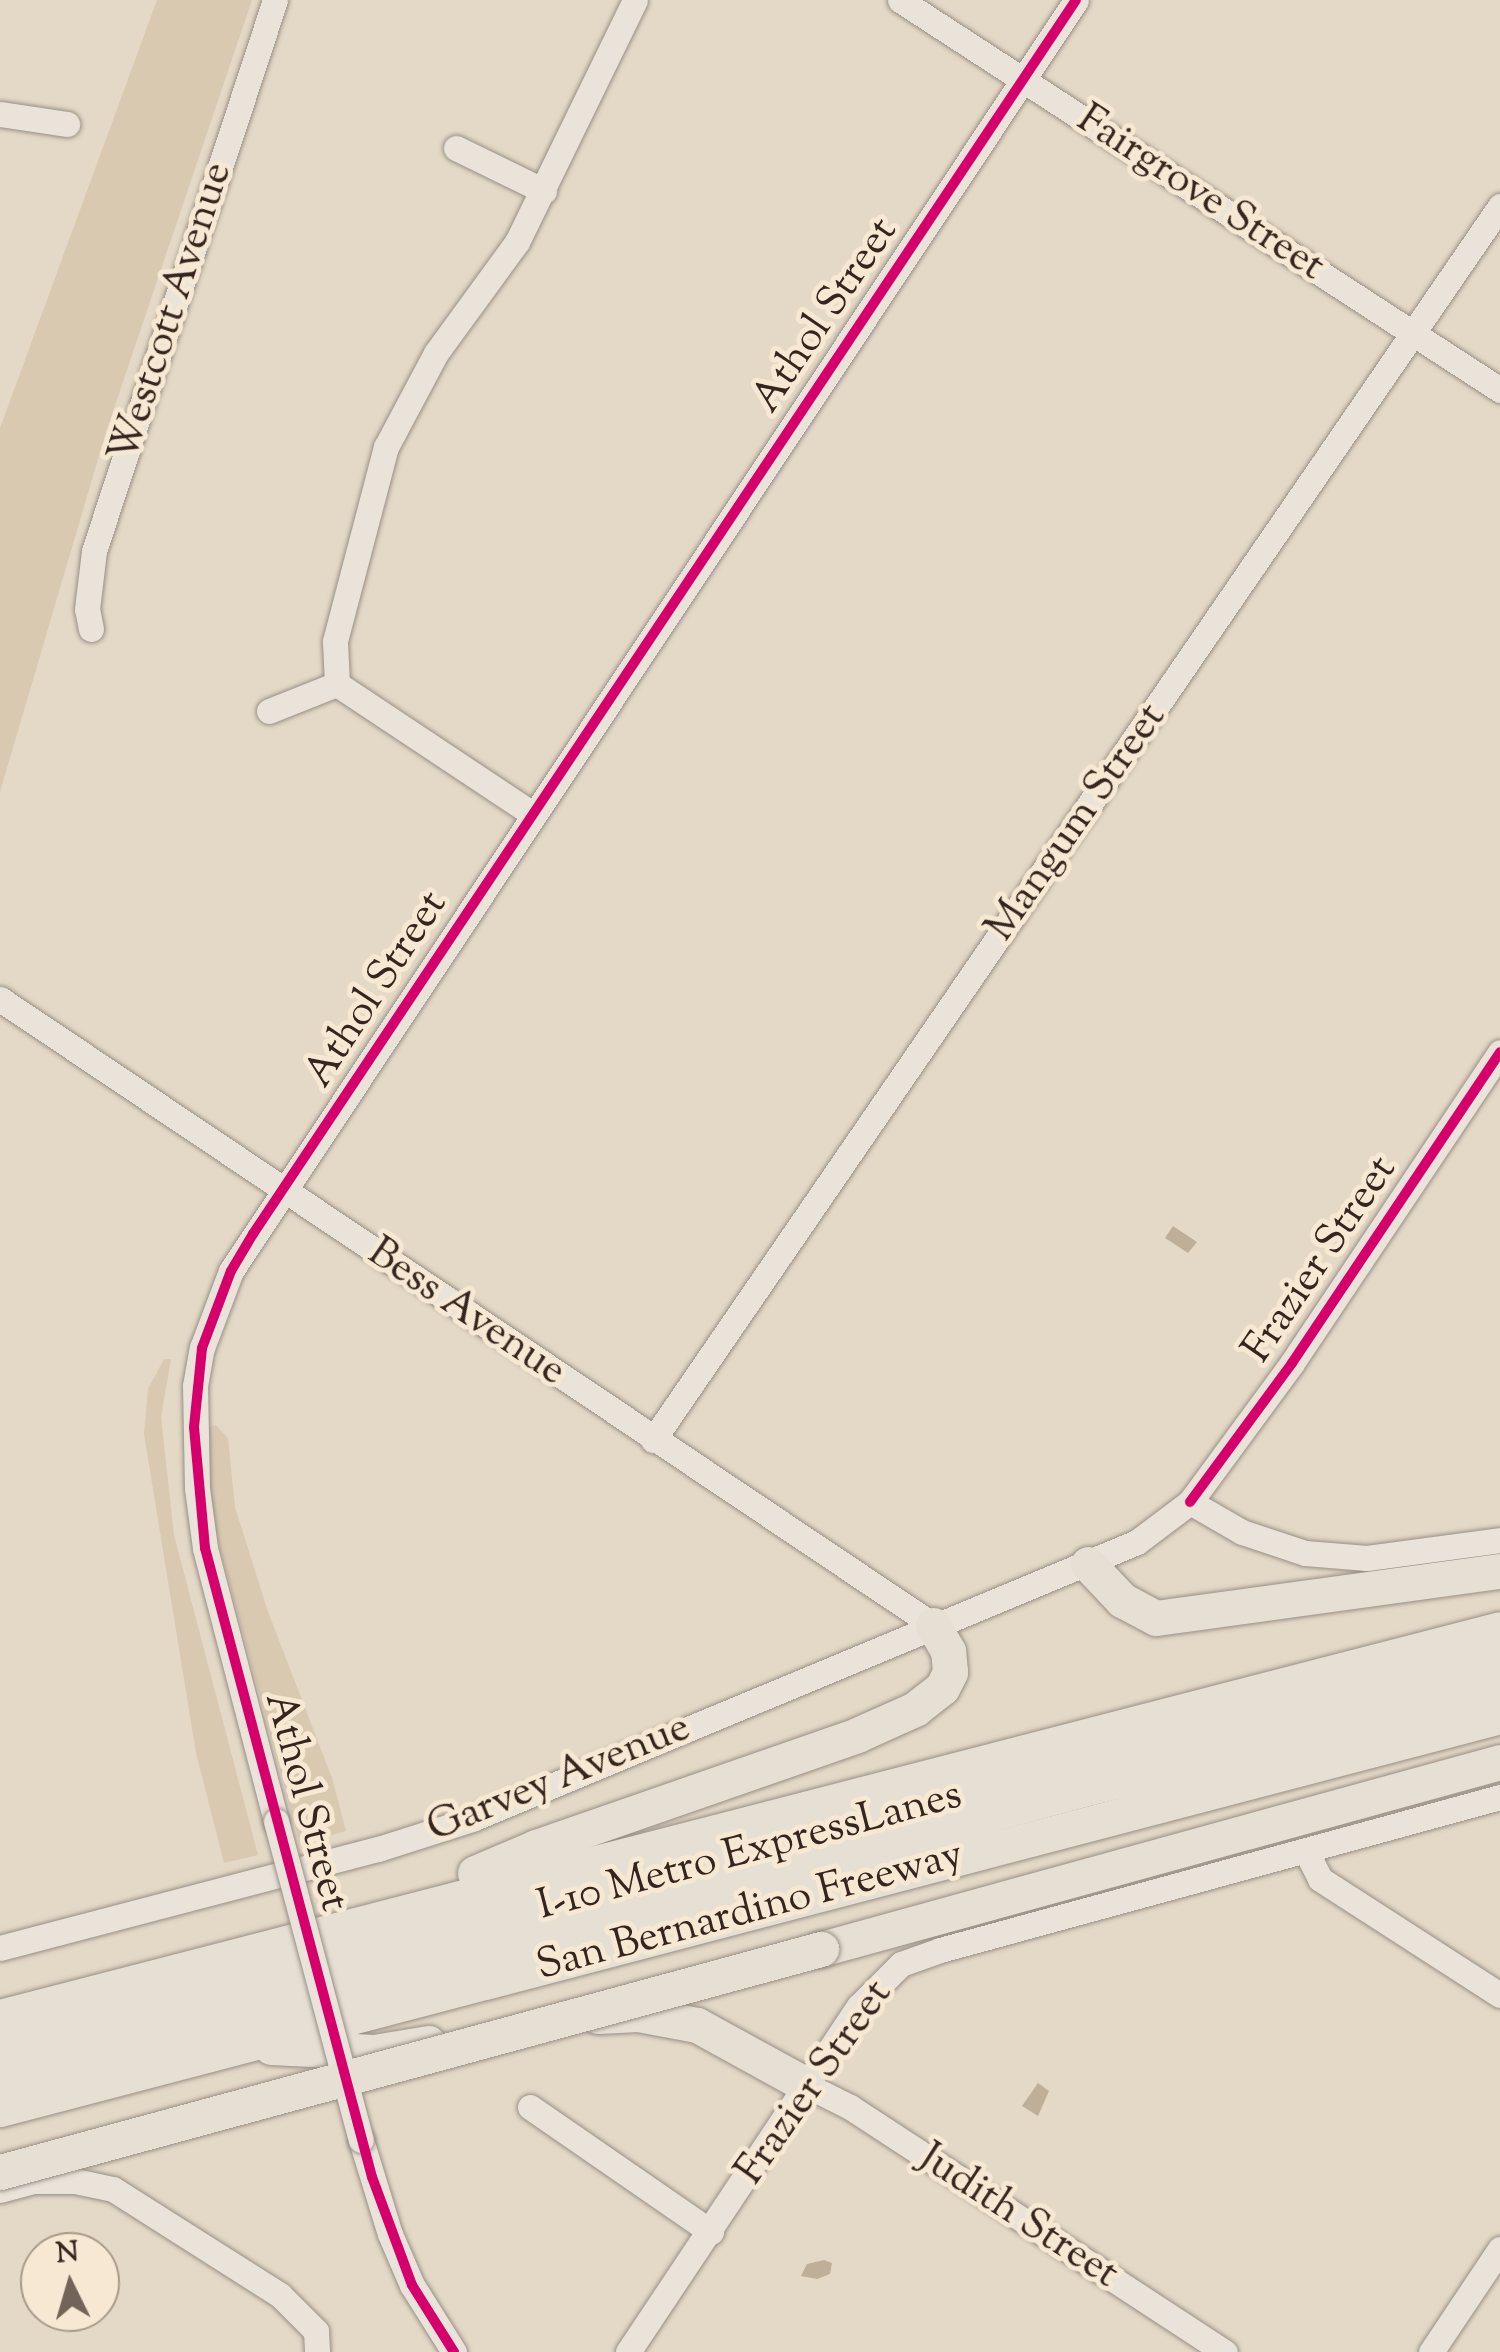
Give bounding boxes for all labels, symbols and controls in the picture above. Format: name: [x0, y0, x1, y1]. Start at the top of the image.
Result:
street label: Fairgrove Street: [1067, 95, 1333, 293]
street label: Westcott Avenue: [100, 157, 244, 469]
street label: Athol Street: [742, 209, 910, 423]
street label: Mangum Street: [976, 694, 1178, 952]
street label: Athol Street: [295, 882, 459, 1098]
street label: Frazier Street: [1234, 1147, 1408, 1373]
street label: Bess Avenue: [357, 1228, 575, 1398]
street label: Athol Street: [252, 1687, 358, 1917]
street label: Garvey Avenue: [420, 1703, 698, 1855]
street label: I-10 Metro ExpressLanes: [533, 1771, 967, 1933]
street label: San Bernardino Freeway: [531, 1831, 969, 1993]
street label: Frazier Street: [726, 1971, 904, 2195]
street label: Judith Street: [909, 2134, 1127, 2300]
north arrow: [20, 2232, 120, 2332]
text: N: [55, 2233, 80, 2275]

